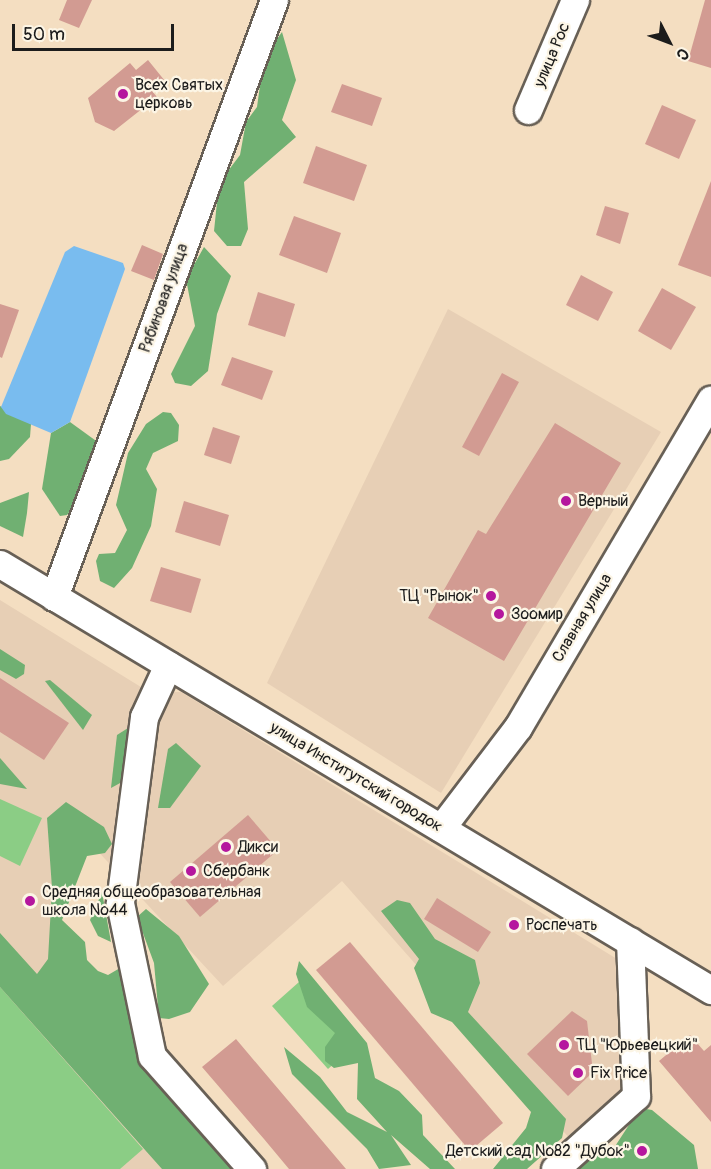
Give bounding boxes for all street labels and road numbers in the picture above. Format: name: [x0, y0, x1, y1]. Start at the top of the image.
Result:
street label: улица Рос: [530, 20, 574, 90]
street label: Рябиновая улица: [135, 241, 193, 355]
street label: Славная улица: [548, 570, 616, 666]
street label: улица Институтский городок: [266, 718, 446, 836]

